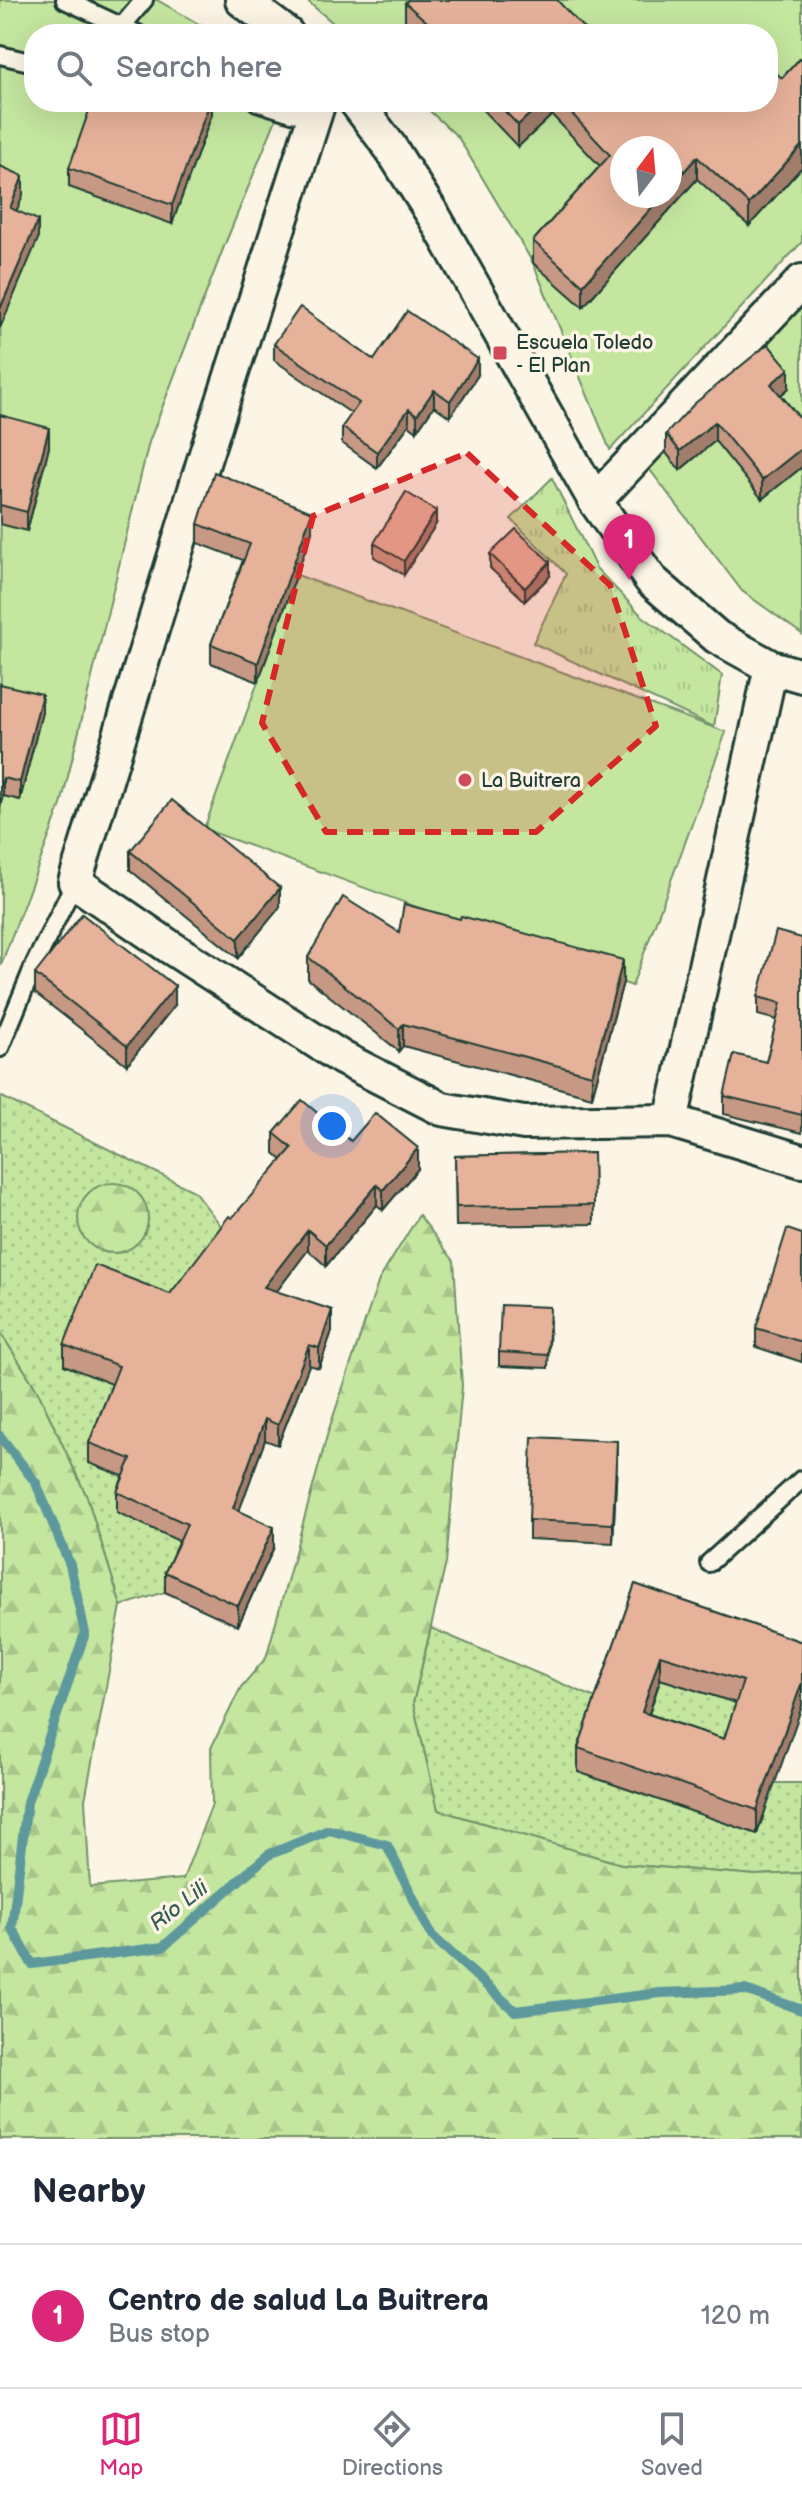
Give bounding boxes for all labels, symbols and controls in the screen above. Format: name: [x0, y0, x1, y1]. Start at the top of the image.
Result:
search box: [24, 24, 778, 112]
icon: search: [52, 46, 96, 90]
text: Search here: [116, 50, 282, 86]
north arrow: [610, 136, 682, 208]
place label: Escuela Toledo - El Plan: [516, 331, 653, 378]
marker: Escuela Toledo - El Plan: [491, 344, 509, 362]
pin: 1: [603, 514, 655, 580]
place label: La Buitrera: [481, 769, 581, 793]
marker: La Buitrera: [456, 771, 474, 789]
your location: [312, 1106, 352, 1146]
water label: Río Lili: [144, 1874, 214, 1937]
text: Nearby: [32, 2171, 146, 2212]
text: Centro de salud La Buitrera: [108, 2283, 489, 2319]
text: 1: [53, 2301, 63, 2332]
text: 120 m: [701, 2301, 770, 2332]
text: Bus stop: [108, 2319, 210, 2350]
tab: Map: [99, 2407, 143, 2482]
tab: Directions: [342, 2407, 443, 2482]
tab: Saved: [641, 2407, 703, 2482]

